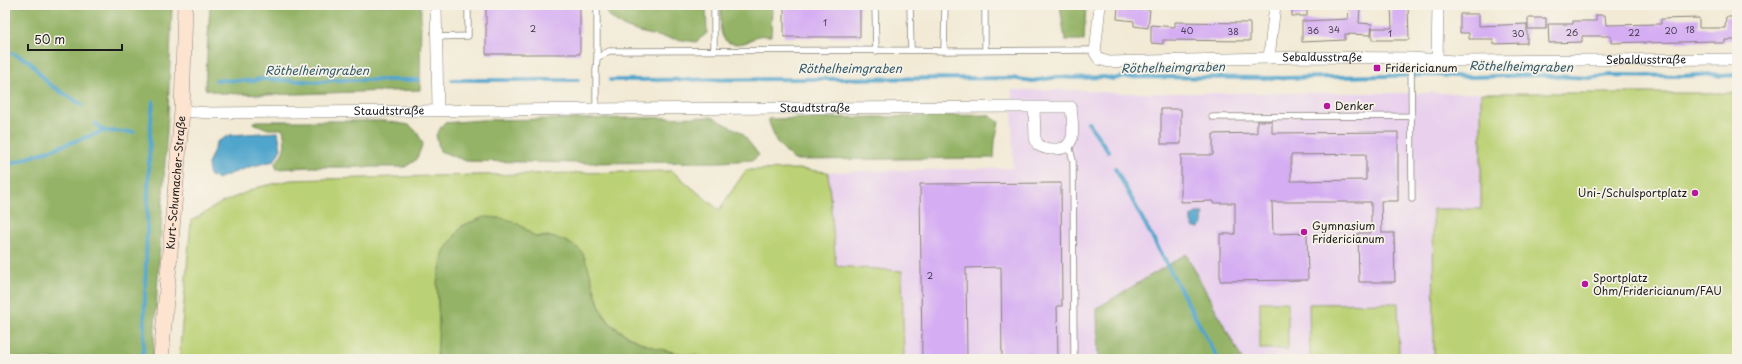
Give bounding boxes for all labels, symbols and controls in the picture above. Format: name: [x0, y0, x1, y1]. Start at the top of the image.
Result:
house number: 1: [823, 15, 827, 29]
house number: 2: [530, 21, 536, 35]
house number: 34: [1328, 22, 1340, 36]
house number: 18: [1685, 22, 1695, 36]
house number: 40: [1181, 23, 1194, 37]
house number: 36: [1307, 23, 1319, 37]
house number: 20: [1665, 23, 1678, 37]
house number: 38: [1227, 24, 1239, 38]
house number: 26: [1566, 25, 1578, 39]
house number: 22: [1628, 25, 1640, 39]
scale bar: [28, 26, 122, 52]
house number: 1: [1388, 26, 1392, 40]
house number: 30: [1512, 26, 1525, 40]
text: 50 m: [34, 30, 65, 48]
street label: Sebaldusstraße: [1282, 48, 1362, 66]
street label: Sebaldusstraße: [1606, 50, 1686, 68]
water label: Röthelheimgraben: [1469, 56, 1574, 76]
water label: Röthelheimgraben: [1121, 57, 1226, 77]
water label: Röthelheimgraben: [798, 59, 903, 77]
place label: Fridericianum: [1385, 59, 1458, 76]
water label: Röthelheimgraben: [265, 61, 370, 79]
marker: Fridericianum: [1372, 63, 1382, 73]
place label: Denker: [1335, 97, 1375, 114]
street label: Staudtstraße: [779, 99, 850, 116]
street label: Staudtstraße: [353, 101, 425, 119]
marker: Denker: [1322, 101, 1332, 111]
street label: Kurt-Schumacher-Straße: [161, 115, 190, 250]
place label: Uni-/Schulsportplatz: [1578, 184, 1687, 201]
marker: Uni-/Schulsportplatz: [1690, 188, 1700, 198]
place label: Gymnasium Fridericianum: [1312, 217, 1385, 247]
marker: Gymnasium Fridericianum: [1299, 227, 1309, 237]
house number: 2: [927, 268, 933, 282]
place label: Sportplatz Ohm/Fridericianum/FAU: [1593, 269, 1722, 299]
marker: Sportplatz Ohm/Fridericianum/FAU: [1580, 279, 1590, 289]

